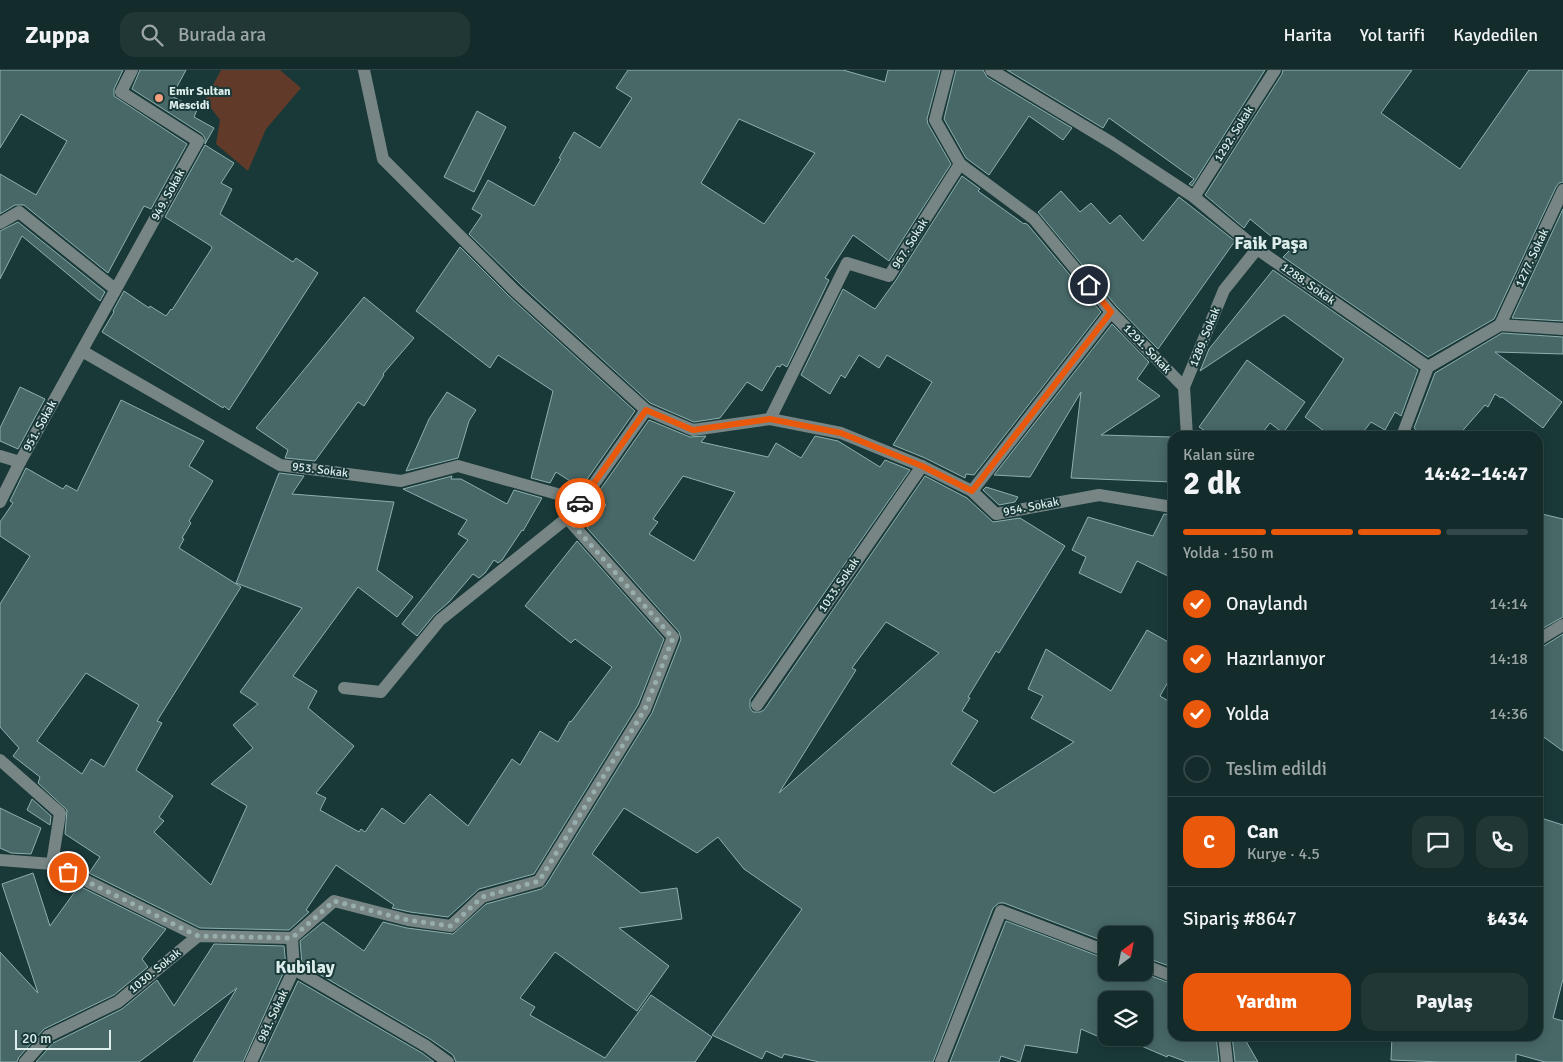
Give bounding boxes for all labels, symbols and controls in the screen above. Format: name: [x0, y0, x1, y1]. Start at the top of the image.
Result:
search box: [120, 12, 470, 57]
text: Zuppa: [25, 20, 90, 50]
icon: search: [138, 21, 166, 49]
text: Burada ara: [178, 23, 266, 47]
text: Harita: [1283, 24, 1332, 46]
text: Yol tarifi: [1360, 24, 1425, 46]
text: Kaydedilen: [1453, 24, 1538, 46]
place label: Emir Sultan Mescidi: [169, 84, 231, 113]
marker: Emir Sultan Mescidi: [153, 92, 165, 104]
street label: 1292. Sokak: [1211, 103, 1257, 165]
street label: 949. Sokak: [148, 167, 188, 223]
street label: 967. Sokak: [889, 216, 931, 272]
street label: 1277. Sokak: [1512, 226, 1552, 290]
district label: Faik Paşa: [1234, 232, 1308, 254]
street label: 1288. Sokak: [1278, 260, 1338, 308]
pin: [1068, 264, 1110, 306]
icon: home: [1075, 271, 1103, 299]
street label: 1289. Sokak: [1186, 305, 1224, 369]
street label: 1291. Sokak: [1120, 321, 1174, 377]
street label: 951. Sokak: [20, 398, 60, 454]
text: Kalan süre: [1183, 445, 1255, 465]
street label: 953. Sokak: [291, 459, 349, 481]
text: 14:42–14:47: [1424, 462, 1528, 486]
text: 2 dk: [1183, 464, 1241, 503]
courier: [555, 478, 605, 528]
icon: car: [566, 489, 594, 517]
street label: 954. Sokak: [1002, 494, 1060, 520]
text: Yolda · 150 m: [1183, 543, 1274, 563]
street label: 1033. Sokak: [815, 555, 863, 615]
icon: check: [1183, 590, 1211, 618]
text: Onaylandı: [1226, 592, 1308, 616]
text: 14:14: [1489, 594, 1528, 614]
icon: check: [1183, 645, 1211, 673]
text: Hazırlanıyor: [1226, 647, 1325, 671]
text: 14:18: [1489, 649, 1528, 669]
icon: check: [1183, 700, 1211, 728]
text: Yolda: [1226, 702, 1270, 726]
text: 14:36: [1489, 704, 1528, 724]
text: Teslim edildi: [1226, 757, 1327, 781]
button: chat: [1412, 816, 1464, 868]
button: phone: [1476, 816, 1528, 868]
text: Can: [1247, 820, 1279, 844]
text: C: [1203, 830, 1215, 854]
text: Kurye · 4.5: [1247, 844, 1320, 864]
pin: [47, 851, 89, 893]
icon: bag: [54, 858, 82, 886]
text: Sipariş #8647: [1183, 907, 1297, 931]
text: ₺434: [1487, 907, 1528, 931]
north arrow: [1098, 926, 1152, 981]
map controls: [1098, 926, 1153, 1046]
street label: 1030. Sokak: [126, 945, 184, 997]
district label: Kubilay: [275, 956, 335, 978]
button: Yardım: [1183, 973, 1351, 1031]
button: Paylaş: [1361, 973, 1528, 1031]
street label: 981. Sokak: [254, 987, 292, 1045]
button: layers: [1098, 991, 1153, 1046]
scale bar: [15, 1027, 111, 1050]
text: 20 m: [22, 1030, 51, 1047]

